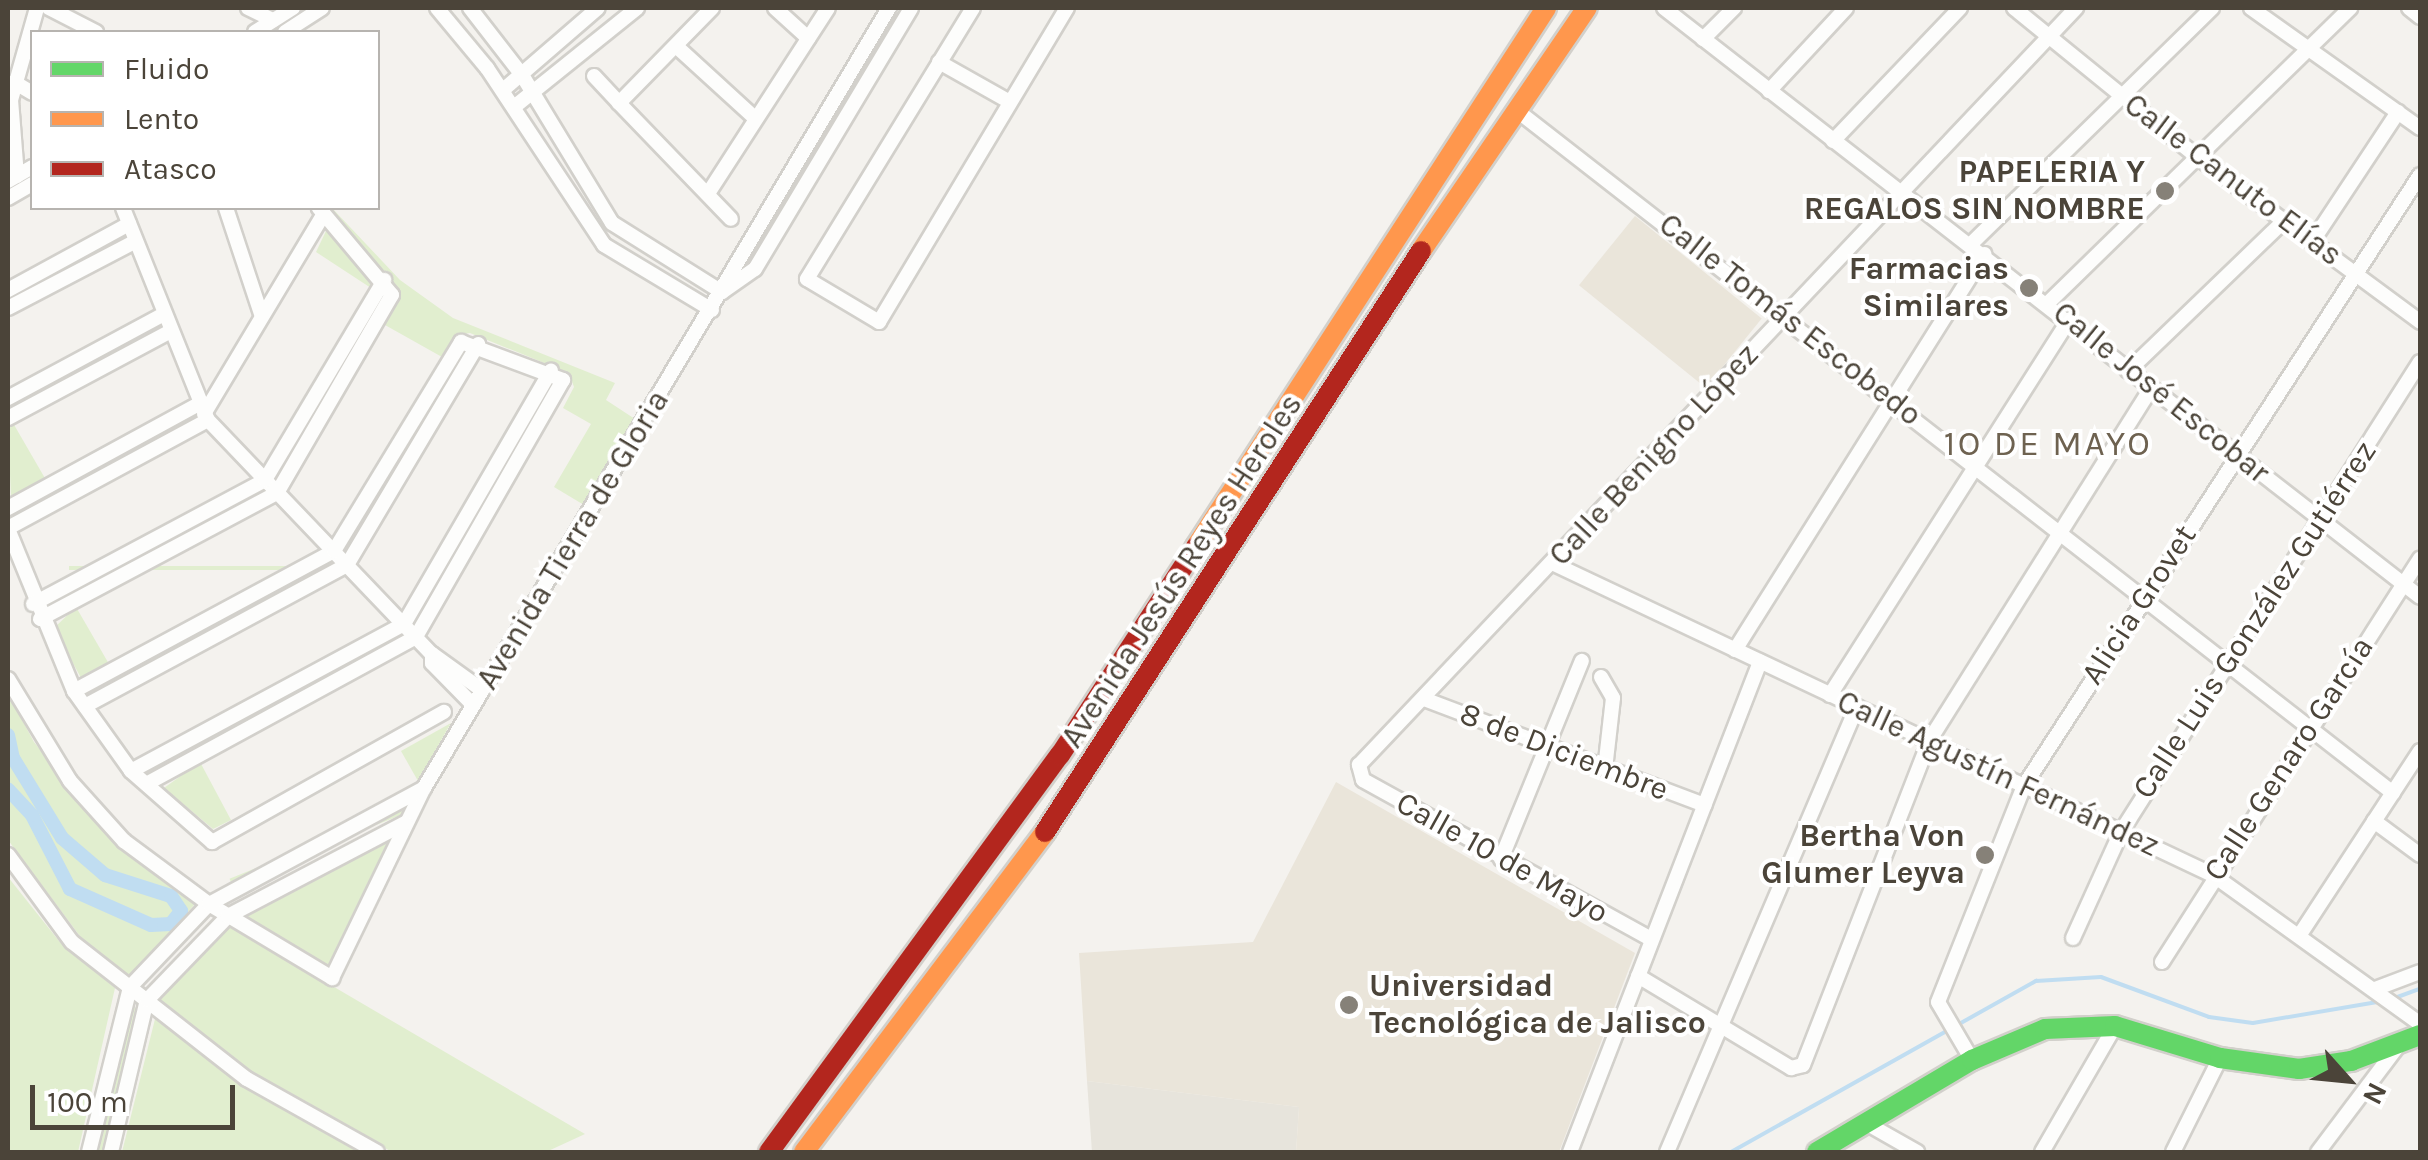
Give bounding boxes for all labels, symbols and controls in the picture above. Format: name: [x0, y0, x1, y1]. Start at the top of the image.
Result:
legend: [30, 30, 380, 210]
text: Fluido: [124, 51, 209, 87]
street label: Calle Canuto Elías: [2116, 85, 2350, 275]
text: Lento: [124, 101, 199, 137]
text: Atasco: [124, 151, 217, 187]
place label: PAPELERIA Y REGALOS SIN NOMBRE: [1804, 154, 2145, 229]
marker: PAPELERIA Y REGALOS SIN NOMBRE: [2154, 180, 2176, 202]
street label: Calle Tomás Escobedo: [1651, 206, 1929, 434]
place label: Farmacias Similares: [1849, 251, 2009, 326]
marker: Farmacias Similares: [2018, 277, 2040, 299]
street label: Calle José Escobar: [2045, 294, 2277, 492]
street label: Calle Benigno López: [1541, 336, 1767, 574]
street label: Avenida Tierra de Gloria: [468, 383, 678, 697]
street label: Avenida Jesús Reyes Heroles: [1053, 387, 1311, 755]
district label: 1O DE MAYO: [1944, 423, 2152, 465]
street label: Calle Luis González Gutiérrez: [2125, 434, 2385, 806]
street label: Alicia Grovet: [2073, 518, 2205, 692]
street label: Calle Genaro García: [2196, 630, 2382, 888]
street label: Calle Agustín Fernández: [1831, 682, 2165, 866]
street label: 8 de Diciembre: [1454, 695, 1674, 809]
street label: Calle 10 de Mayo: [1389, 784, 1615, 932]
place label: Bertha Von Glumer Leyva: [1761, 818, 1965, 893]
marker: Bertha Von Glumer Leyva: [1974, 844, 1996, 866]
place label: Universidad Tecnológica de Jalisco: [1369, 968, 1706, 1043]
marker: Universidad Tecnológica de Jalisco: [1338, 994, 1360, 1016]
north arrow: [2298, 1030, 2398, 1130]
scale bar: [35, 1065, 240, 1127]
text: N: [2356, 1077, 2394, 1110]
text: 100 m: [47, 1084, 128, 1120]

